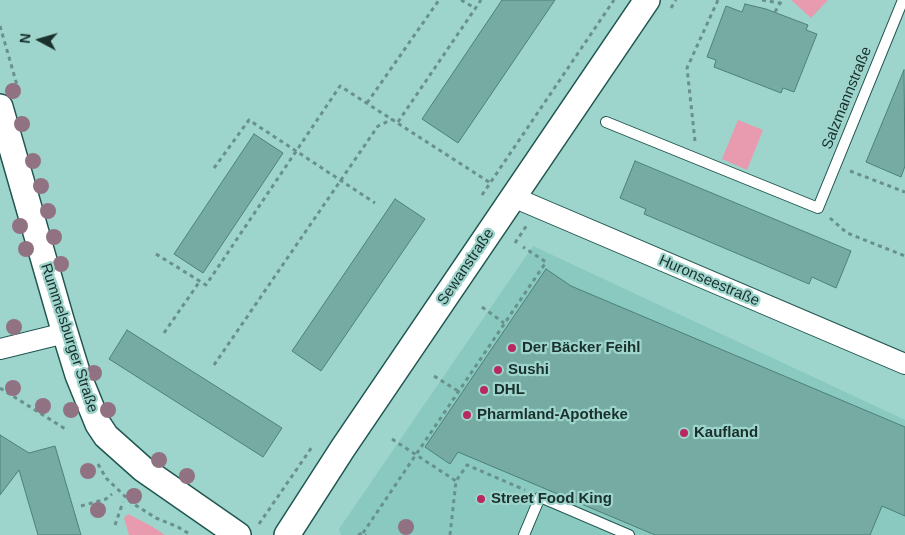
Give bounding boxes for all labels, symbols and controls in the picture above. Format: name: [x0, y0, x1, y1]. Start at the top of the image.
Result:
north arrow: [15, 15, 65, 65]
text: N: [17, 33, 34, 44]
street label: Salzmannstraße: [818, 44, 876, 152]
street label: Sewanstraße: [434, 225, 498, 309]
street label: Huronseestraße: [656, 252, 762, 310]
street label: Rummelsburger Straße: [36, 261, 102, 415]
place label: Der Bäcker Feihl: [522, 339, 640, 357]
marker: Der Bäcker Feihl: [506, 342, 518, 354]
place label: Sushi: [508, 361, 549, 379]
marker: Sushi: [492, 364, 504, 376]
place label: DHL: [494, 381, 525, 399]
marker: DHL: [478, 384, 490, 396]
place label: Pharmland-Apotheke: [477, 406, 628, 424]
marker: Pharmland-Apotheke: [461, 409, 473, 421]
place label: Kaufland: [694, 424, 758, 442]
marker: Kaufland: [678, 427, 690, 439]
place label: Street Food King: [491, 490, 612, 508]
marker: Street Food King: [475, 493, 487, 505]

